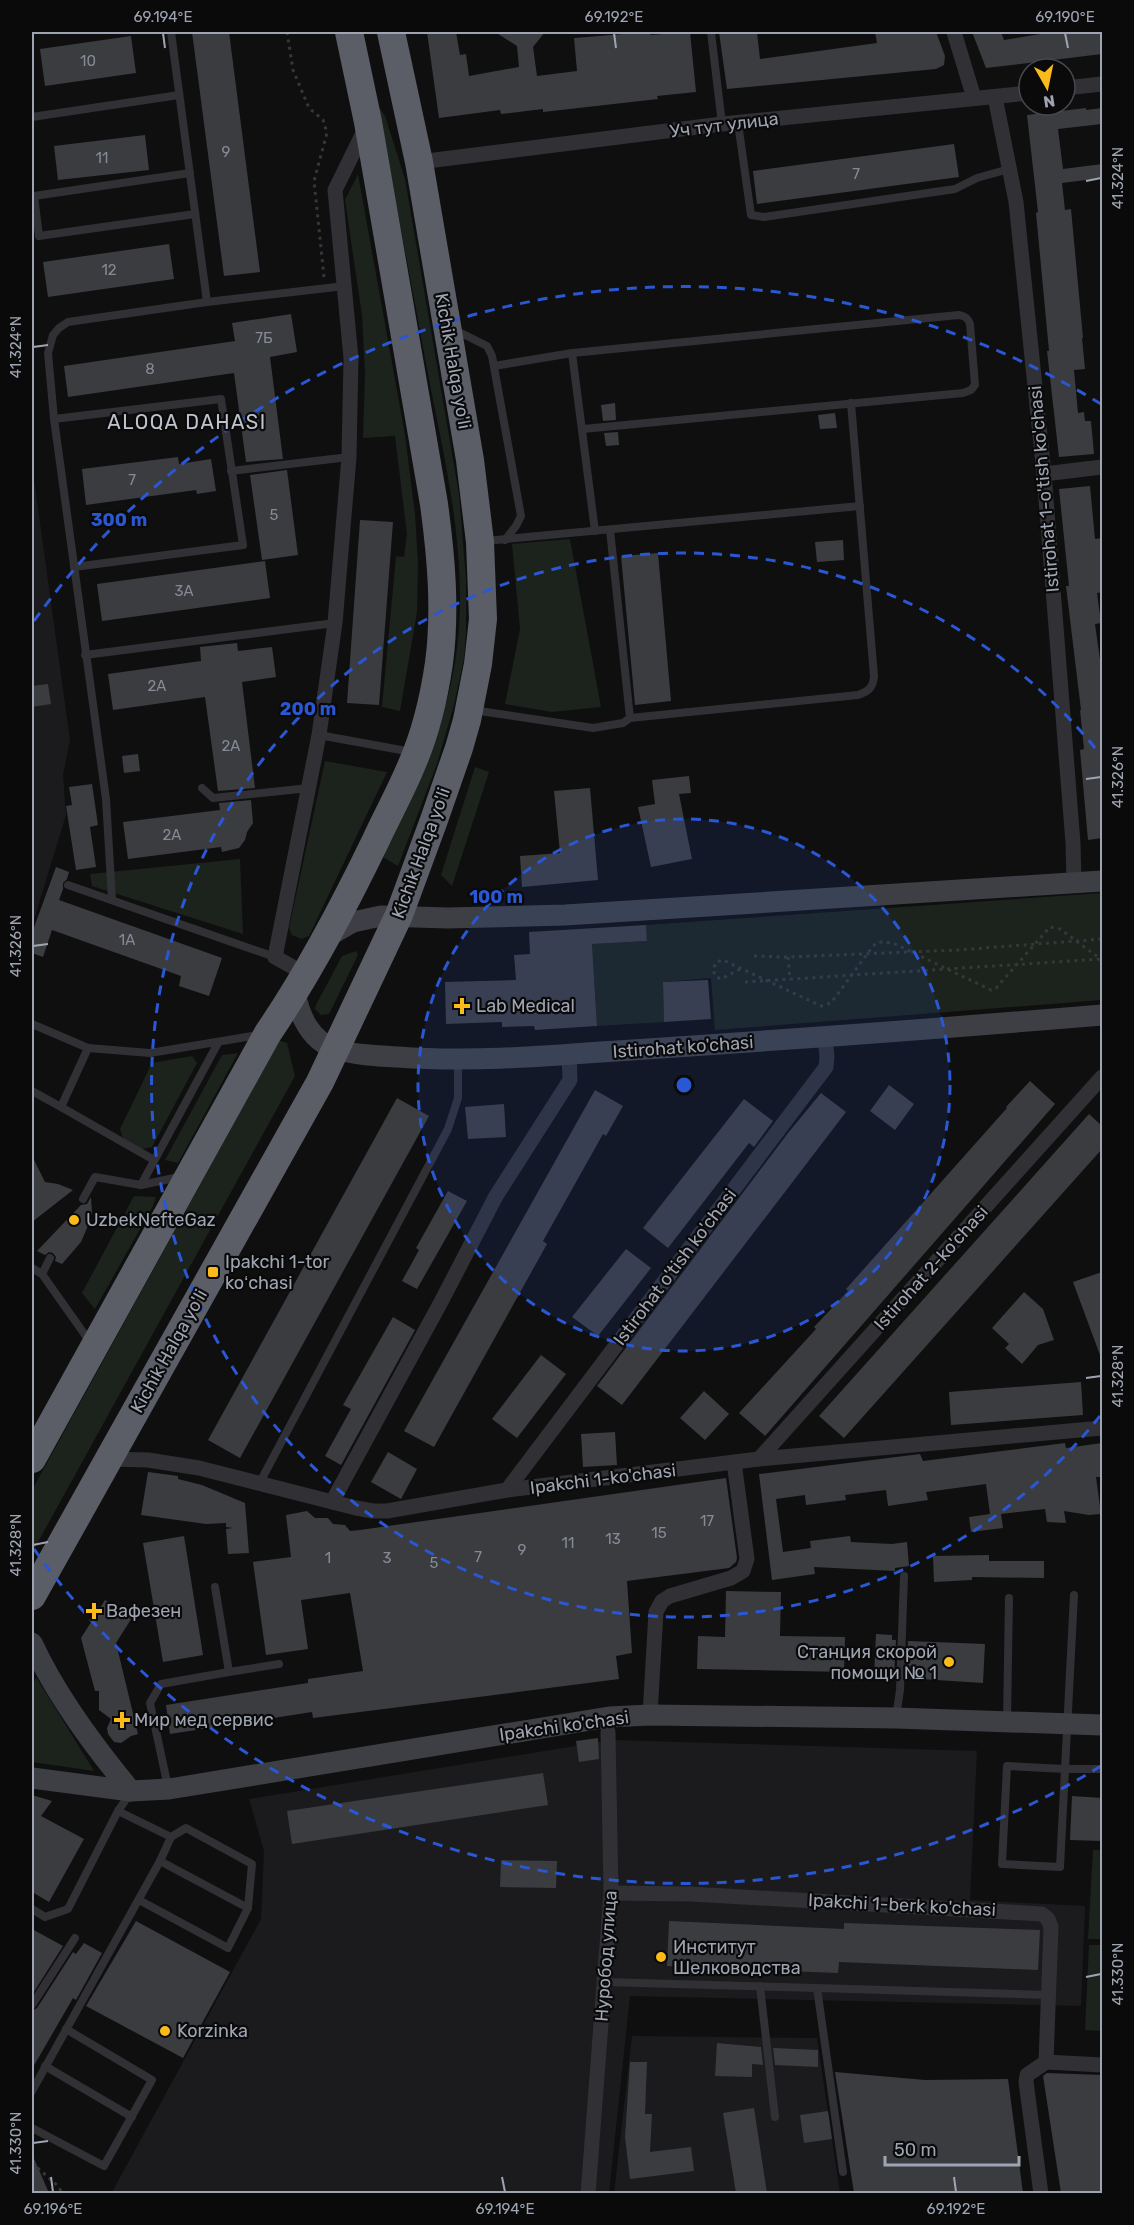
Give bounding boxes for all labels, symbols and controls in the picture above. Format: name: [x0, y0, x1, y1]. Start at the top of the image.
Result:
text: 69.194°E: [133, 8, 193, 26]
text: 69.192°E: [585, 8, 643, 26]
text: 69.190°E: [1035, 8, 1095, 26]
house number: 10: [80, 52, 96, 70]
north arrow: [1017, 57, 1077, 117]
text: N: [1042, 91, 1056, 112]
street label: Уч тут улица: [668, 107, 780, 143]
house number: 9: [222, 143, 231, 161]
text: 41.324°N: [1109, 147, 1127, 209]
house number: 11: [96, 149, 108, 167]
house number: 7: [852, 165, 860, 183]
house number: 12: [101, 261, 117, 279]
street label: Kichik Halqa yo'li: [430, 291, 476, 431]
text: 41.324°N: [7, 316, 25, 378]
house number: 7Б: [255, 329, 273, 347]
house number: 8: [145, 360, 155, 378]
street label: Istirohat 1-o'tish ko'chasi: [1024, 385, 1064, 593]
district label: ALOQA DAHASI: [107, 410, 267, 434]
house number: 7: [128, 471, 136, 489]
house number: 5: [270, 506, 279, 524]
text: 300 m: [91, 509, 147, 531]
house number: 3А: [174, 582, 194, 600]
house number: 2А: [148, 677, 166, 695]
text: 200 m: [280, 698, 336, 720]
house number: 2А: [222, 737, 240, 755]
text: 41.326°N: [1109, 746, 1127, 808]
street label: Kichik Halqa yo'li: [387, 785, 455, 921]
house number: 2А: [163, 826, 181, 844]
text: 100 m: [469, 886, 523, 908]
text: 41.326°N: [7, 915, 25, 977]
house number: 1А: [119, 931, 135, 949]
place label: Lab Medical: [476, 995, 575, 1017]
marker: Lab Medical: [453, 997, 471, 1015]
street label: Istirohat ko'chasi: [612, 1031, 754, 1063]
centre of rings: [674, 1075, 694, 1095]
street label: Istirohat o'tish ko'chasi: [609, 1184, 741, 1350]
street label: Istirohat 2-ko'chasi: [869, 1201, 993, 1335]
place label: UzbekNefteGaz: [86, 1209, 216, 1231]
marker: UzbekNefteGaz: [67, 1213, 81, 1227]
place label: Ipakchi 1-tor koʻchasi: [225, 1251, 330, 1294]
marker: Ipakchi 1-tor koʻchasi: [206, 1265, 220, 1279]
street label: Kichik Halqa yo'li: [126, 1285, 212, 1417]
text: 41.328°N: [1109, 1345, 1127, 1407]
street label: Ipakchi 1-ko'chasi: [529, 1459, 677, 1499]
house number: 17: [700, 1512, 714, 1530]
text: 41.328°N: [7, 1514, 25, 1576]
house number: 15: [651, 1524, 667, 1542]
house number: 13: [605, 1530, 621, 1548]
house number: 11: [562, 1534, 574, 1552]
house number: 9: [518, 1541, 527, 1559]
house number: 7: [474, 1548, 482, 1566]
house number: 1: [325, 1549, 331, 1567]
house number: 3: [382, 1549, 392, 1567]
house number: 5: [430, 1554, 439, 1572]
place label: Вафезен: [106, 1600, 181, 1622]
marker: Вафезен: [87, 1604, 101, 1618]
place label: Станция скорой помощи № 1: [797, 1641, 937, 1684]
marker: Станция скорой помощи № 1: [942, 1655, 956, 1669]
street label: Ipakchi ko'chasi: [498, 1706, 630, 1746]
place label: Мир мед сервис: [134, 1709, 274, 1731]
marker: Мир мед сервис: [115, 1713, 129, 1727]
street label: Ipakchi 1-berk ko'chasi: [808, 1889, 996, 1921]
street label: Нуробод улица: [590, 1890, 622, 2022]
place label: Институт Шелководства: [673, 1936, 801, 1979]
text: 41.330°N: [1109, 1942, 1127, 2006]
marker: Институт Шелководства: [654, 1950, 668, 1964]
place label: Korzinka: [177, 2020, 248, 2042]
marker: Korzinka: [158, 2024, 172, 2038]
text: 41.330°N: [7, 2111, 25, 2175]
scale bar: [885, 2129, 1018, 2167]
text: 50 m: [894, 2139, 937, 2161]
text: 69.196°E: [24, 2200, 82, 2218]
text: 69.194°E: [475, 2200, 535, 2218]
text: 69.192°E: [927, 2200, 985, 2218]

